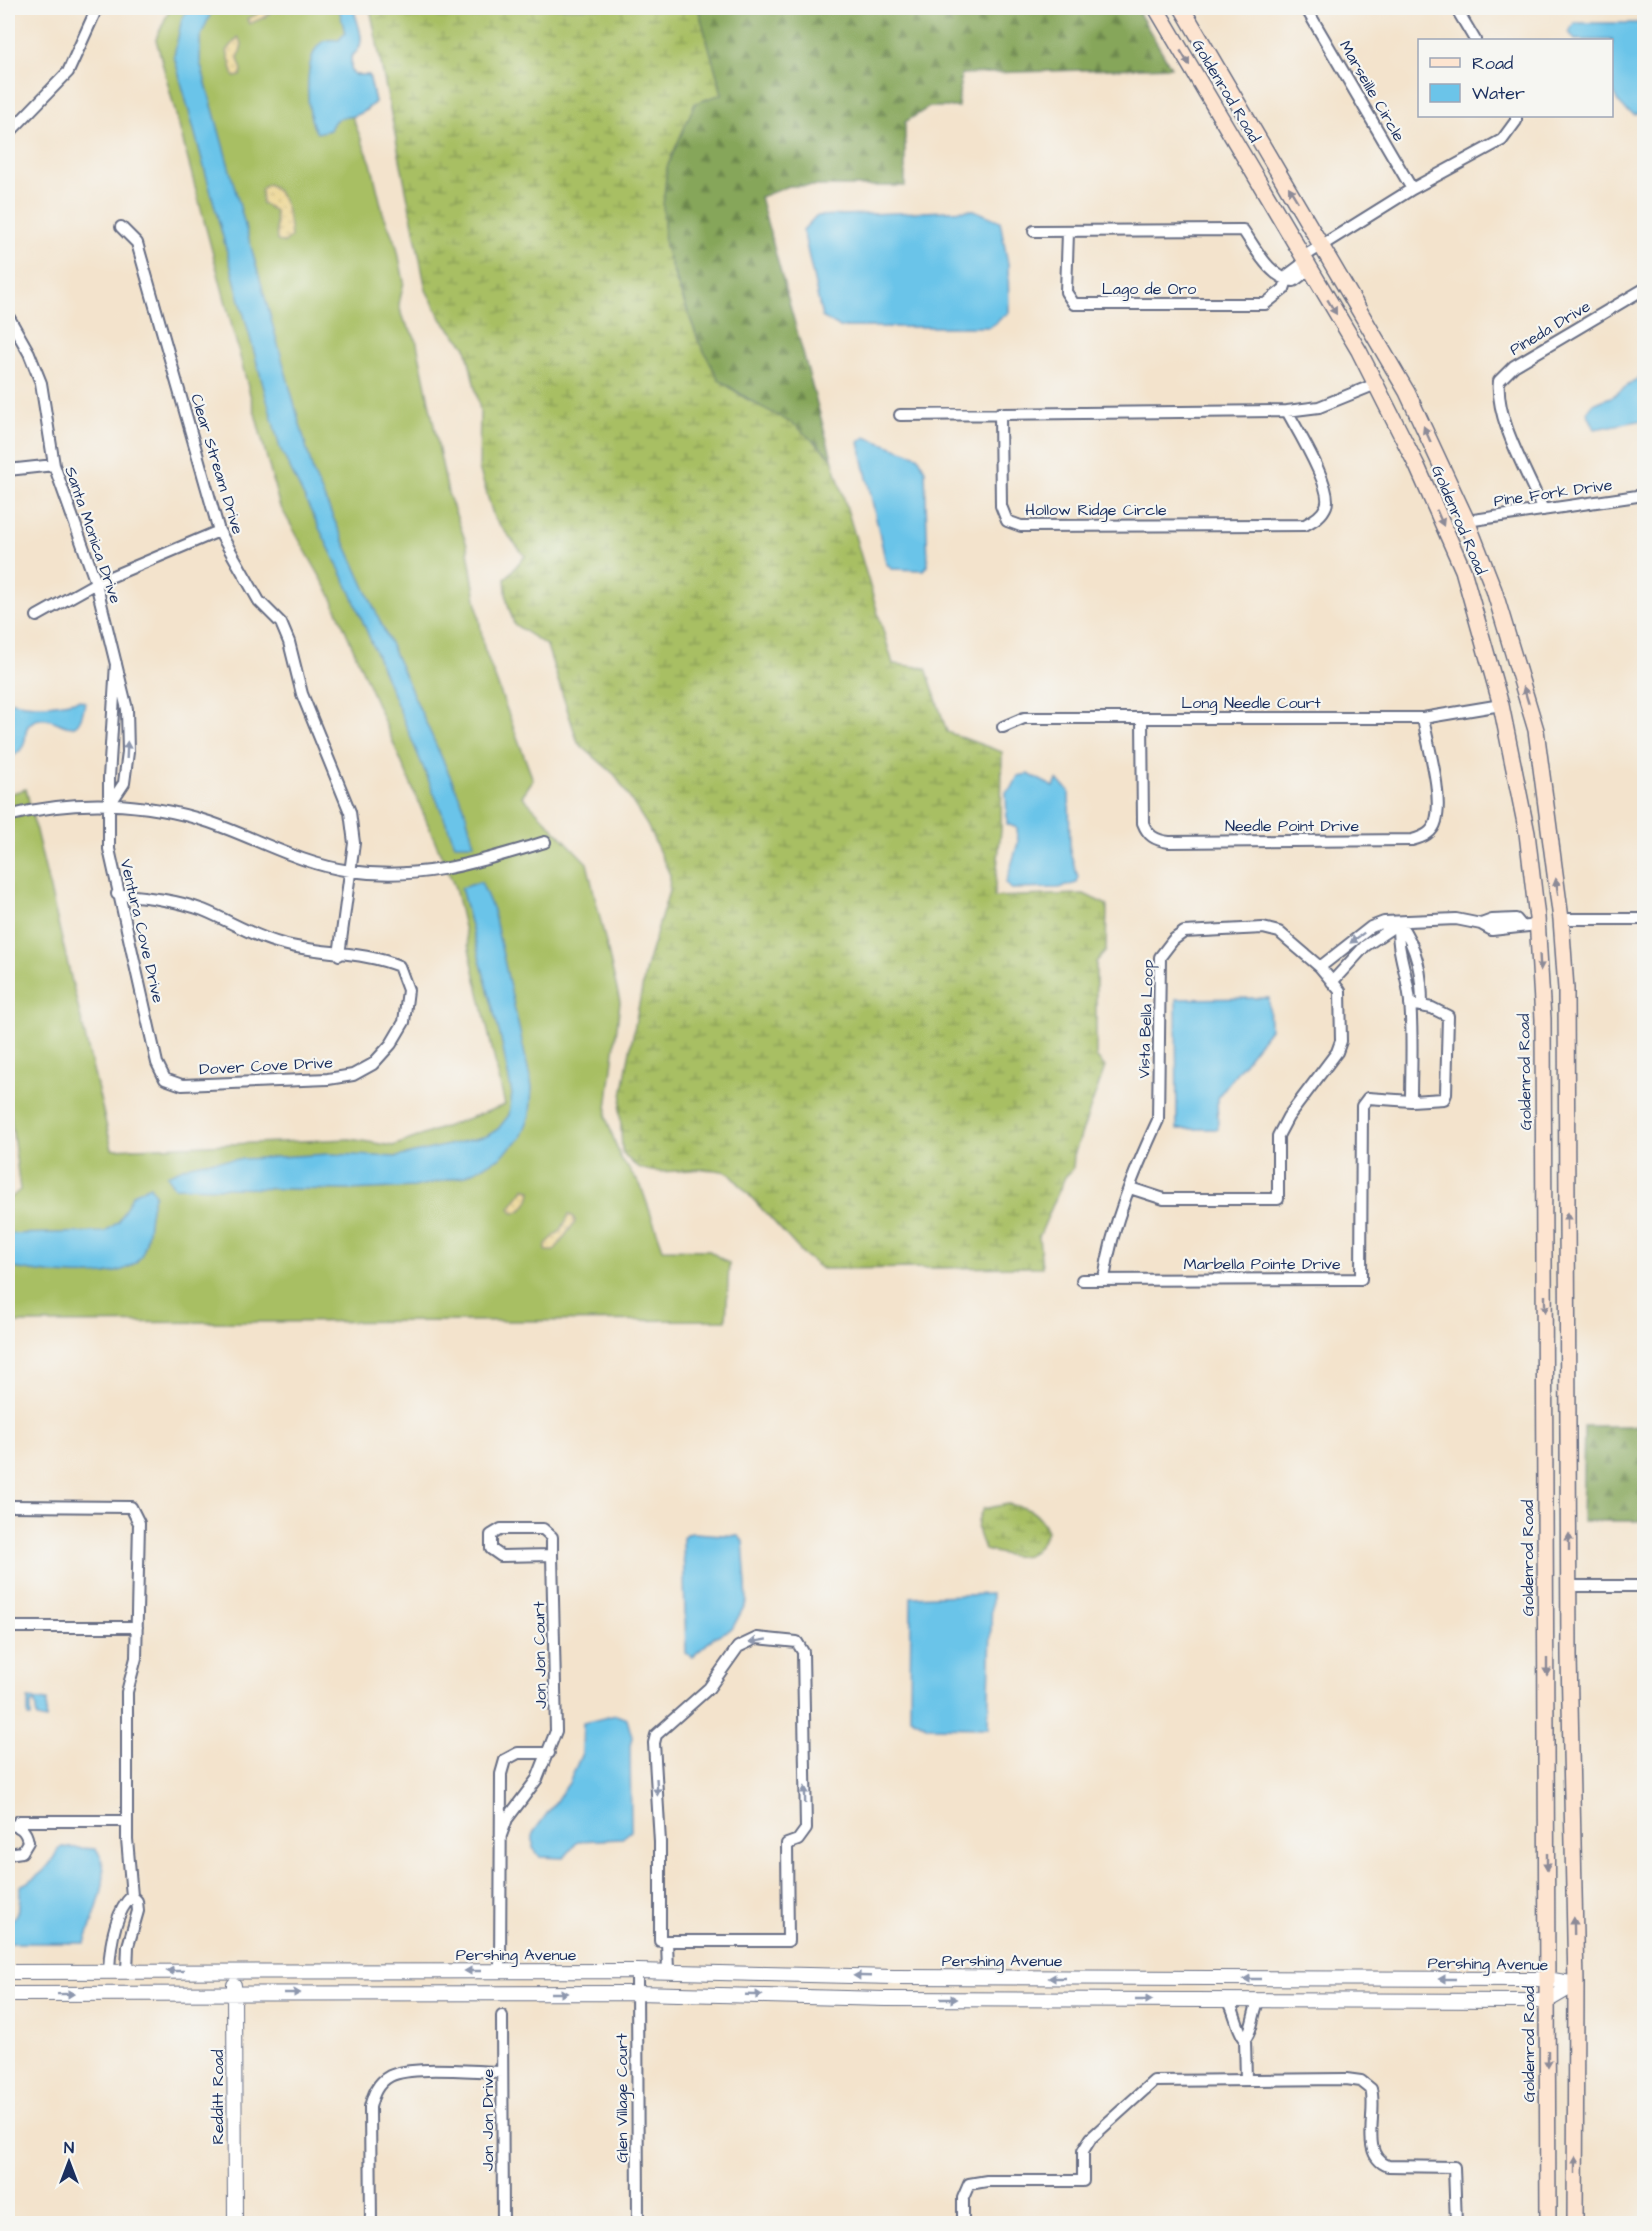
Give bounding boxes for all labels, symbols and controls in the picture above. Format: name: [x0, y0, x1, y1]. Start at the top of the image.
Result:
street label: Goldenrod Road: [1187, 35, 1265, 147]
street label: Marseille Circle: [1334, 36, 1410, 146]
legend: [1418, 39, 1613, 117]
one-way arrow: [1180, 50, 1191, 66]
text: Road: [1472, 51, 1513, 76]
text: Water: [1472, 81, 1525, 106]
one-way arrow: [1288, 185, 1298, 202]
street label: Lago de Oro: [1102, 278, 1196, 301]
street label: Pineda Drive: [1506, 295, 1595, 361]
one-way arrow: [1327, 299, 1338, 315]
street label: Clear Stream Drive: [185, 391, 249, 537]
one-way arrow: [1422, 426, 1431, 443]
street label: Goldenrod Road: [1426, 462, 1492, 578]
street label: Santa Monica Drive: [59, 464, 127, 607]
street label: Pine Fork Drive: [1492, 474, 1614, 512]
street label: Hollow Ridge Circle: [1025, 499, 1167, 522]
one-way arrow: [1436, 509, 1445, 527]
one-way arrow: [1521, 685, 1530, 703]
street label: Long Needle Court: [1181, 692, 1321, 715]
one-way arrow: [123, 740, 132, 759]
street label: Needle Point Drive: [1225, 815, 1359, 837]
street label: Ventura Cove Drive: [115, 857, 169, 1005]
one-way arrow: [1552, 877, 1561, 896]
one-way arrow: [1349, 932, 1365, 944]
one-way arrow: [1536, 953, 1545, 972]
street label: Vista Bella Loop: [1133, 959, 1159, 1079]
street label: Goldenrod Road: [1513, 1013, 1537, 1131]
street label: Dover Cove Drive: [199, 1051, 334, 1080]
one-way arrow: [1562, 1211, 1572, 1230]
street label: Marbella Pointe Drive: [1183, 1253, 1341, 1275]
one-way arrow: [1540, 1295, 1550, 1314]
street label: Goldenrod Road: [1517, 1500, 1539, 1616]
one-way arrow: [1564, 1532, 1574, 1551]
street label: Jon Jon Court: [528, 1601, 552, 1709]
one-way arrow: [748, 1636, 767, 1645]
one-way arrow: [1542, 1658, 1552, 1677]
one-way arrow: [652, 1778, 661, 1797]
one-way arrow: [800, 1786, 810, 1805]
one-way arrow: [1542, 1853, 1552, 1872]
one-way arrow: [1570, 1916, 1579, 1935]
street label: Pershing Avenue: [456, 1944, 577, 1967]
street label: Pershing Avenue: [942, 1950, 1063, 1973]
street label: Pershing Avenue: [1427, 1952, 1549, 1977]
one-way arrow: [166, 1966, 185, 1976]
one-way arrow: [464, 1966, 483, 1976]
one-way arrow: [852, 1972, 871, 1981]
one-way arrow: [1047, 1973, 1066, 1983]
one-way arrow: [1242, 1974, 1261, 1984]
one-way arrow: [1437, 1974, 1456, 1984]
street label: Goldenrod Road: [1518, 1986, 1540, 2102]
one-way arrow: [283, 1988, 302, 1998]
one-way arrow: [550, 1988, 569, 1998]
one-way arrow: [56, 1989, 75, 1999]
one-way arrow: [745, 1990, 764, 2000]
one-way arrow: [939, 1994, 958, 2004]
one-way arrow: [1134, 1995, 1153, 2005]
street label: Glen Village Court: [611, 2033, 634, 2163]
street label: Redditt Road: [207, 2050, 229, 2144]
one-way arrow: [1543, 2050, 1553, 2069]
street label: Jon Jon Drive: [477, 2068, 499, 2171]
north arrow: [39, 2132, 99, 2192]
text: N: [64, 2137, 74, 2159]
one-way arrow: [1570, 2156, 1580, 2175]

